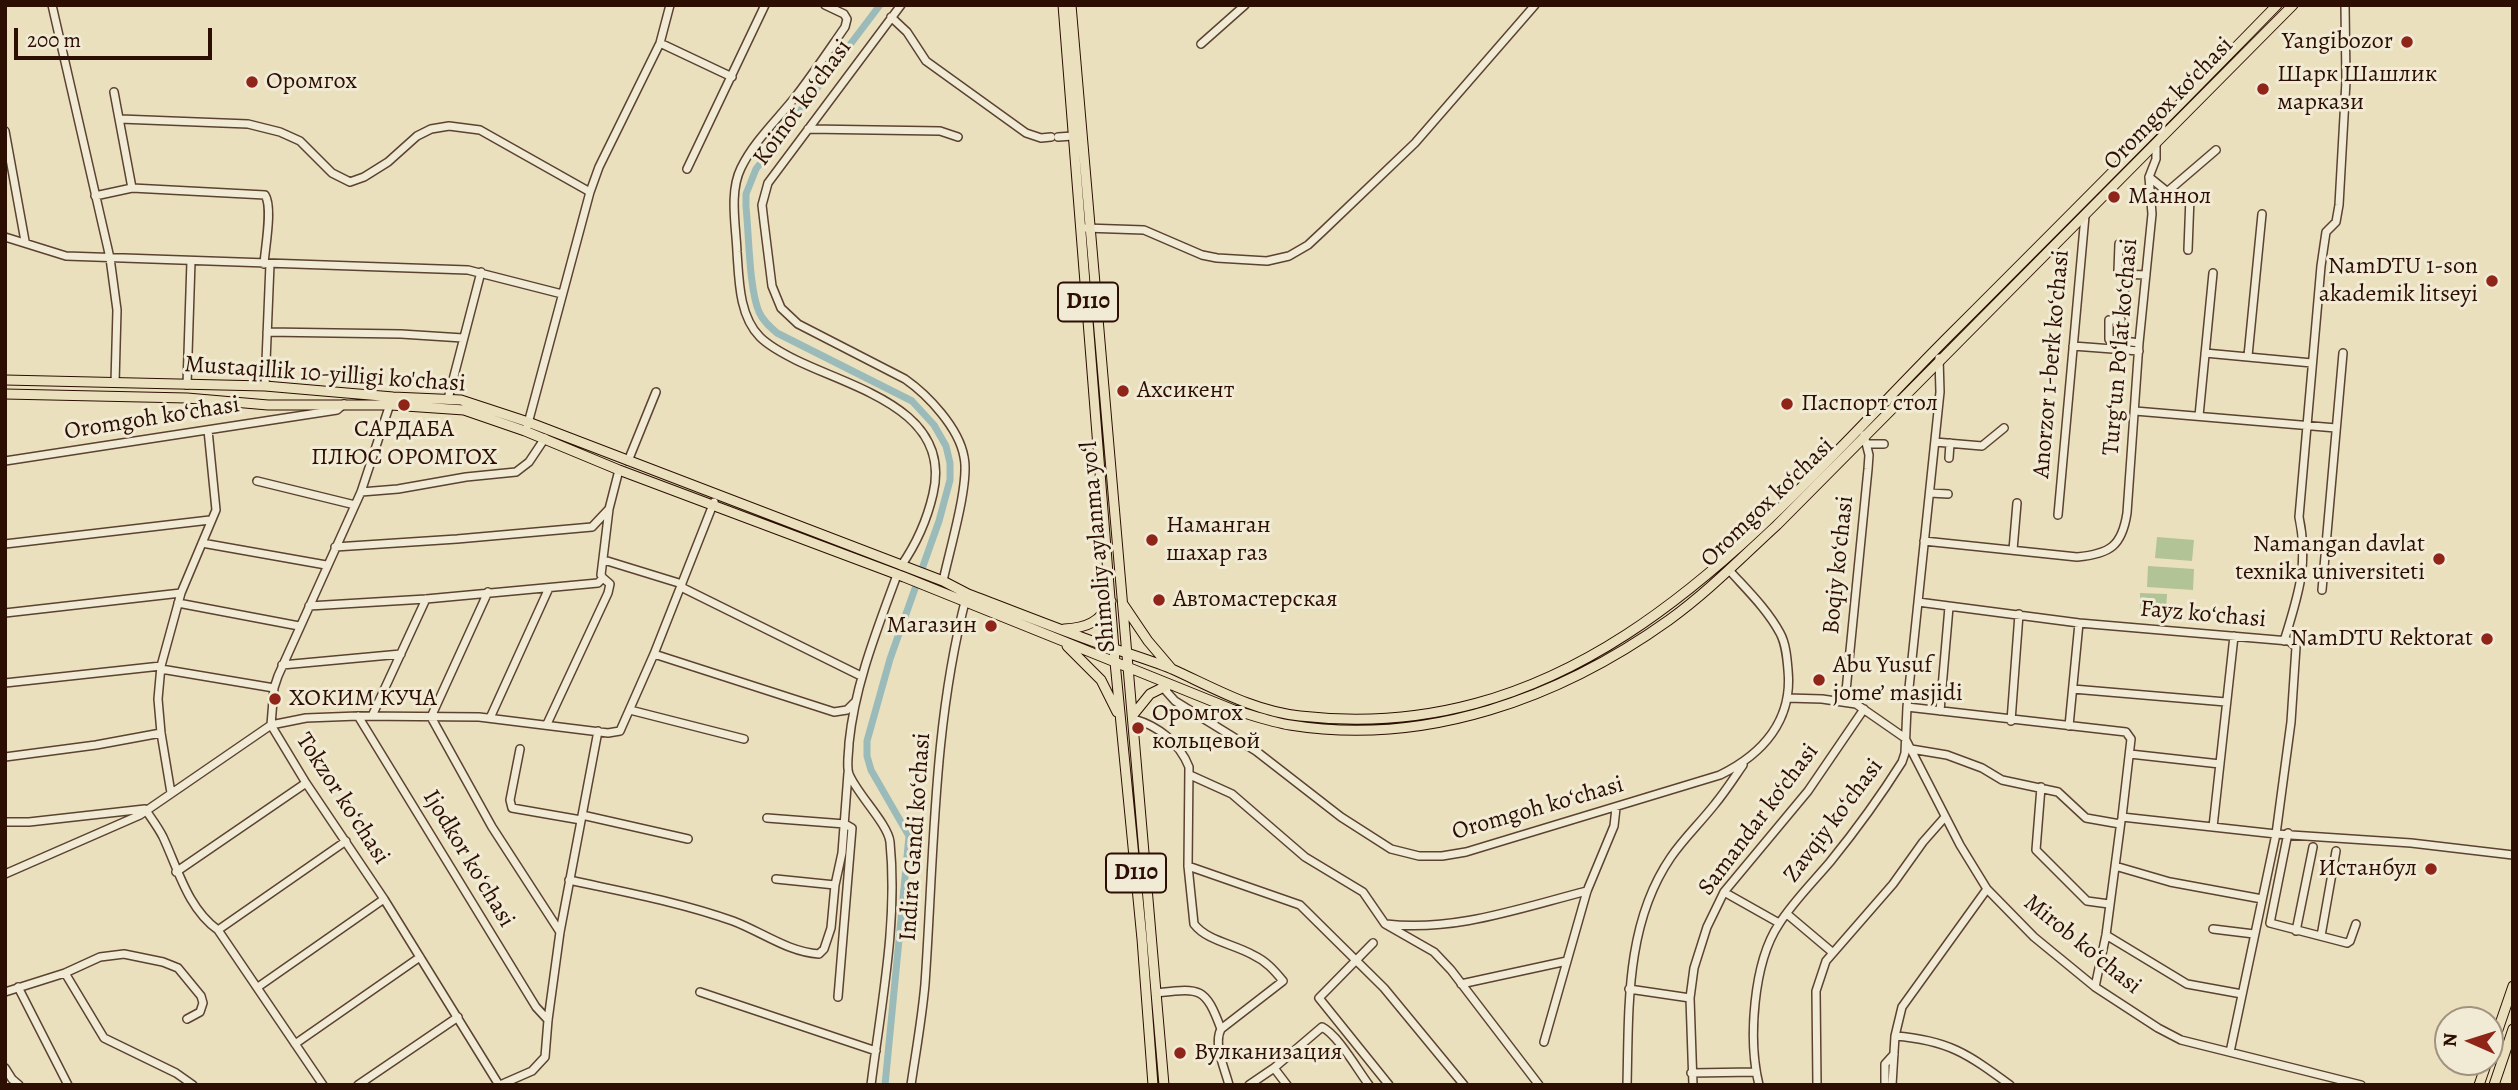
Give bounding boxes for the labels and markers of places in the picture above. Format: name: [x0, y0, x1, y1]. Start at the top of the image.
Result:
place label: Yangibozor: [2282, 28, 2393, 56]
marker: Yangibozor: [2399, 34, 2415, 50]
place label: Шарк Шашлик маркази: [2277, 61, 2437, 117]
place label: Оромгох: [266, 68, 357, 96]
marker: Оромгох: [244, 74, 260, 90]
marker: Шарк Шашлик маркази: [2255, 81, 2271, 97]
place label: Маннол: [2128, 183, 2211, 211]
marker: Маннол: [2106, 189, 2122, 205]
place label: NamDTU 1-son akademik litseyi: [2319, 253, 2478, 309]
marker: NamDTU 1-son akademik litseyi: [2484, 273, 2500, 289]
place label: Ахсикент: [1137, 377, 1234, 405]
marker: Ахсикент: [1115, 383, 1131, 399]
place label: Паспорт стол: [1801, 390, 1938, 418]
marker: Паспорт стол: [1779, 396, 1795, 412]
marker: САРДАБА ПЛЮС ОРОМГОХ: [396, 397, 412, 413]
place label: САРДАБА ПЛЮС ОРОМГОХ: [311, 416, 497, 472]
place label: Наманган шахар газ: [1166, 512, 1271, 568]
place label: Namangan davlat texnika universiteti: [2235, 531, 2425, 587]
marker: Наманган шахар газ: [1144, 532, 1160, 548]
marker: Namangan davlat texnika universiteti: [2431, 551, 2447, 567]
place label: Автомастерская: [1173, 586, 1338, 614]
marker: Автомастерская: [1151, 592, 1167, 608]
place label: Магазин: [886, 612, 977, 640]
marker: Магазин: [983, 618, 999, 634]
place label: NamDTU Rektorat: [2290, 625, 2473, 653]
marker: NamDTU Rektorat: [2479, 631, 2495, 647]
place label: Abu Yusuf jome’ masjidi: [1833, 652, 1963, 708]
marker: Abu Yusuf jome’ masjidi: [1811, 672, 1827, 688]
place label: ХОКИМ КУЧА: [289, 685, 437, 713]
marker: ХОКИМ КУЧА: [267, 691, 283, 707]
place label: Оромгох кольцевой: [1152, 700, 1260, 756]
marker: Оромгох кольцевой: [1130, 720, 1146, 736]
place label: Истанбул: [2318, 855, 2417, 883]
marker: Истанбул: [2423, 861, 2439, 877]
place label: Вулканизация: [1194, 1039, 1342, 1067]
marker: Вулканизация: [1172, 1045, 1188, 1061]

